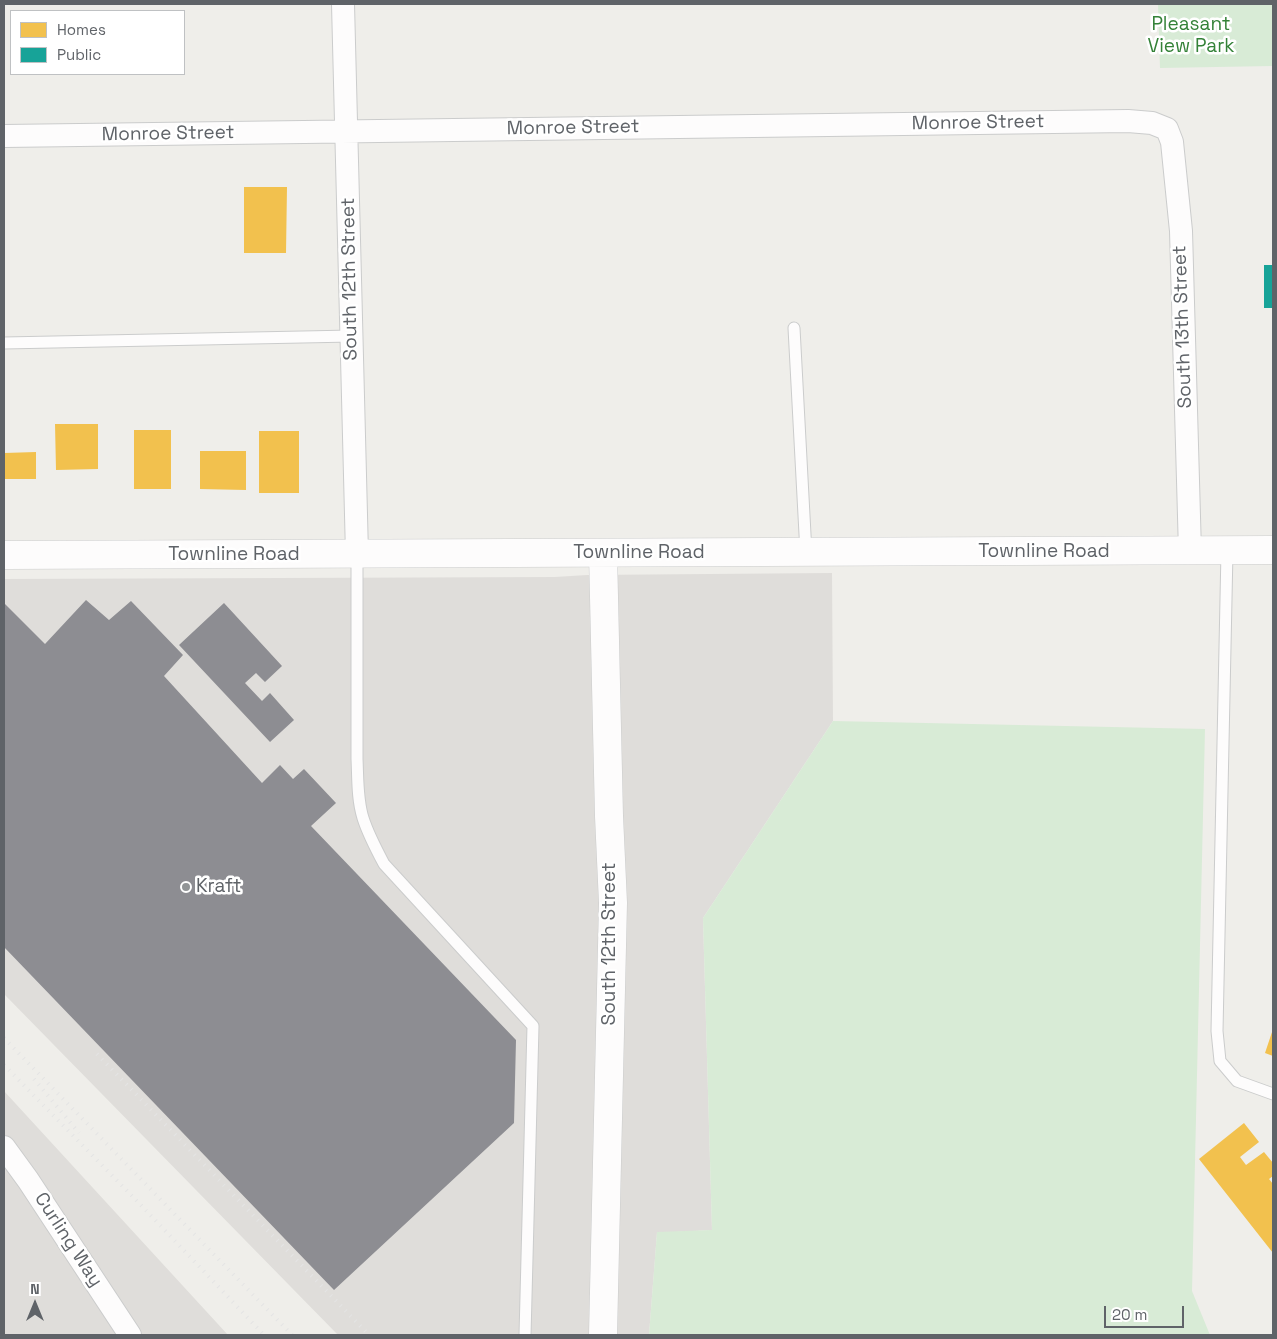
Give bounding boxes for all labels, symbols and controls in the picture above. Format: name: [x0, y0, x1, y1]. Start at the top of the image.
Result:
legend: [10, 10, 185, 75]
park label: Pleasant View Park: [1147, 14, 1235, 58]
text: Homes: [57, 20, 106, 39]
text: Public: [57, 45, 101, 64]
street label: Monroe Street: [912, 110, 1044, 136]
street label: Monroe Street: [507, 115, 639, 141]
street label: Monroe Street: [102, 121, 234, 147]
street label: South 12th Street: [337, 197, 363, 361]
street label: South 13th Street: [1169, 245, 1197, 409]
street label: Townline Road: [978, 541, 1110, 563]
street label: Townline Road: [573, 542, 705, 564]
street label: Townline Road: [168, 544, 300, 566]
street label: South 12th Street: [599, 862, 621, 1026]
place label: Kraft: [196, 876, 242, 898]
marker: Kraft: [180, 881, 192, 893]
street label: Curling Way: [29, 1189, 107, 1291]
north arrow: [10, 1279, 60, 1329]
text: N: [30, 1280, 40, 1298]
scale bar: [1107, 1296, 1187, 1328]
text: 20 m: [1112, 1305, 1147, 1324]

